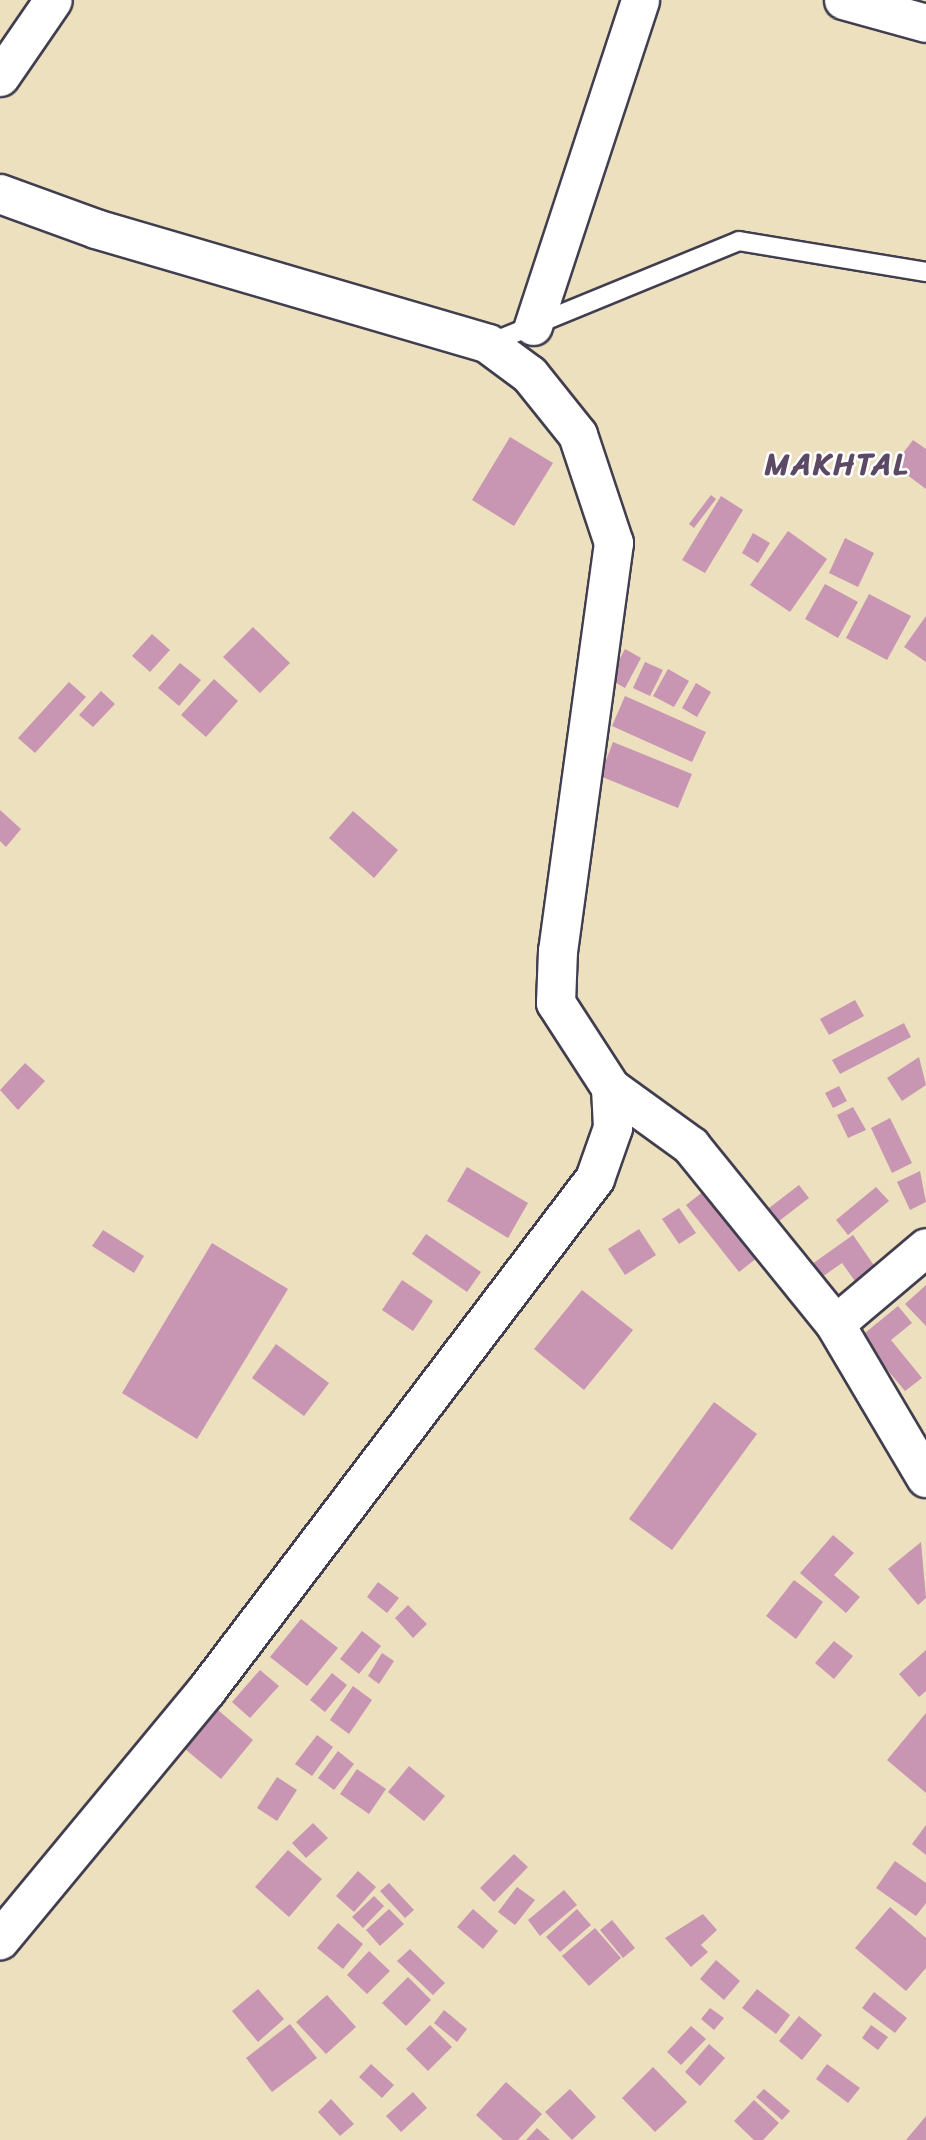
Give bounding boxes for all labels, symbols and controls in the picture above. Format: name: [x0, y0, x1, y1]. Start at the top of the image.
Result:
district label: MAKHTAL: [766, 446, 908, 482]

